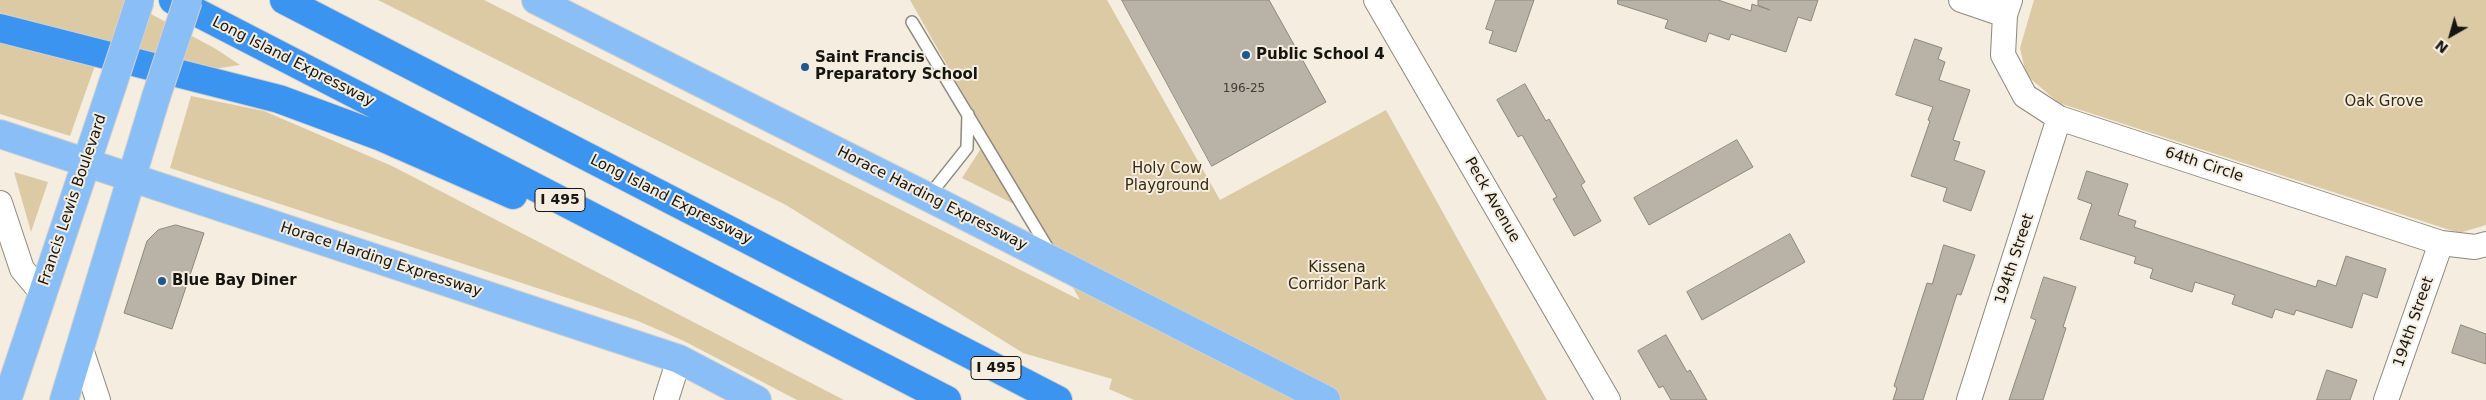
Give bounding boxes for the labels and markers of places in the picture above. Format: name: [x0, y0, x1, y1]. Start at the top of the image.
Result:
place label: Public School 4: [1256, 46, 1385, 64]
place label: Saint Francis Preparatory School: [815, 49, 978, 84]
marker: Public School 4: [1240, 49, 1252, 61]
marker: Saint Francis Preparatory School: [799, 61, 811, 73]
place label: Blue Bay Diner: [172, 272, 297, 290]
marker: Blue Bay Diner: [156, 275, 168, 287]

